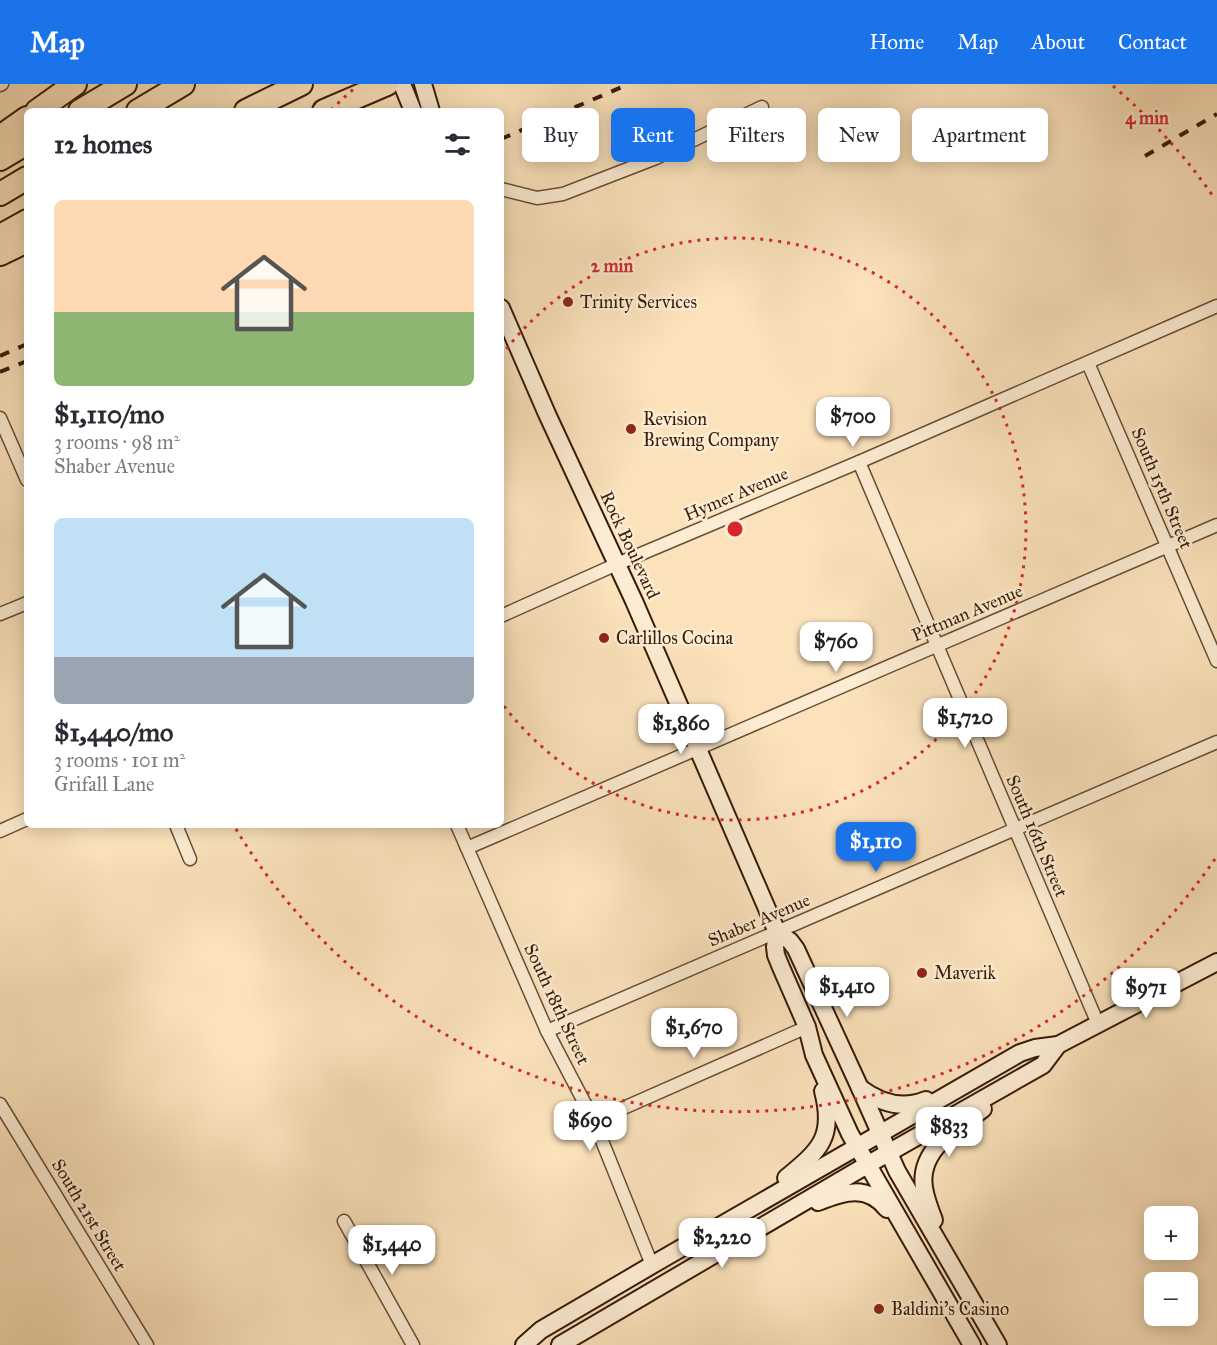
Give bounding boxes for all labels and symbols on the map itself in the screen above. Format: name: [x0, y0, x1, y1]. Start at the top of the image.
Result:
text: 4 min: [1125, 107, 1169, 130]
text: 2 min: [591, 255, 634, 277]
place label: Trinity Services: [580, 291, 697, 313]
marker: Trinity Services: [561, 295, 575, 309]
pin: $700: [817, 397, 889, 448]
place label: Revision Brewing Company: [643, 408, 779, 452]
marker: Revision Brewing Company: [624, 422, 638, 436]
street label: South 15th Street: [1127, 424, 1198, 553]
street label: Hymer Avenue: [681, 462, 791, 526]
street label: Rock Boulevard: [595, 488, 665, 602]
centre of rings: [725, 519, 745, 539]
street label: Pittman Avenue: [908, 580, 1026, 646]
pin: $760: [800, 622, 872, 673]
place label: Carlillos Cocina: [616, 627, 733, 649]
marker: Carlillos Cocina: [597, 631, 611, 645]
pin: $1,720: [916, 698, 1014, 749]
pin: $1,860: [632, 704, 730, 755]
street label: South 16th Street: [1001, 772, 1073, 901]
pin: $1,110: [827, 822, 925, 873]
street label: Shaber Avenue: [705, 889, 813, 951]
street label: South 18th Street: [519, 940, 595, 1069]
place label: Maverik: [934, 962, 997, 984]
marker: Maverik: [915, 966, 929, 980]
pin: $1,410: [798, 967, 896, 1018]
pin: $971: [1110, 968, 1182, 1019]
pin: $1,670: [645, 1008, 743, 1059]
pin: $690: [554, 1101, 626, 1152]
pin: $833: [913, 1107, 985, 1158]
street label: South 21st Street: [47, 1155, 131, 1276]
pin: $2,220: [673, 1218, 771, 1269]
pin: $1,440: [343, 1225, 441, 1276]
place label: Baldini's Casino: [891, 1298, 1009, 1320]
marker: Baldini's Casino: [872, 1302, 886, 1316]

